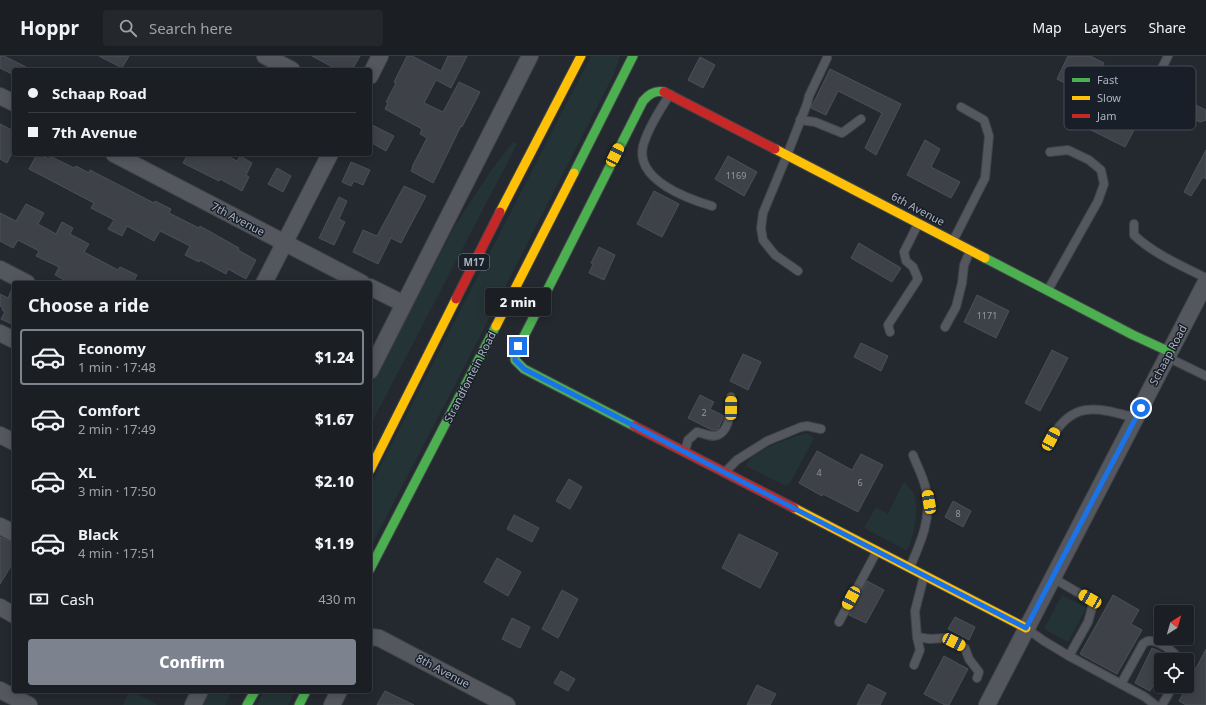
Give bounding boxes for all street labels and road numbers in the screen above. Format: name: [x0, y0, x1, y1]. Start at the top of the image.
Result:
street label: 6th Avenue: [889, 188, 948, 229]
street label: 7th Avenue: [209, 198, 268, 239]
road number: M17: [459, 254, 489, 270]
street label: Schaap Road: [1145, 322, 1190, 388]
street label: Strandfontein Road: [440, 329, 499, 425]
street label: 8th Avenue: [414, 650, 473, 691]

